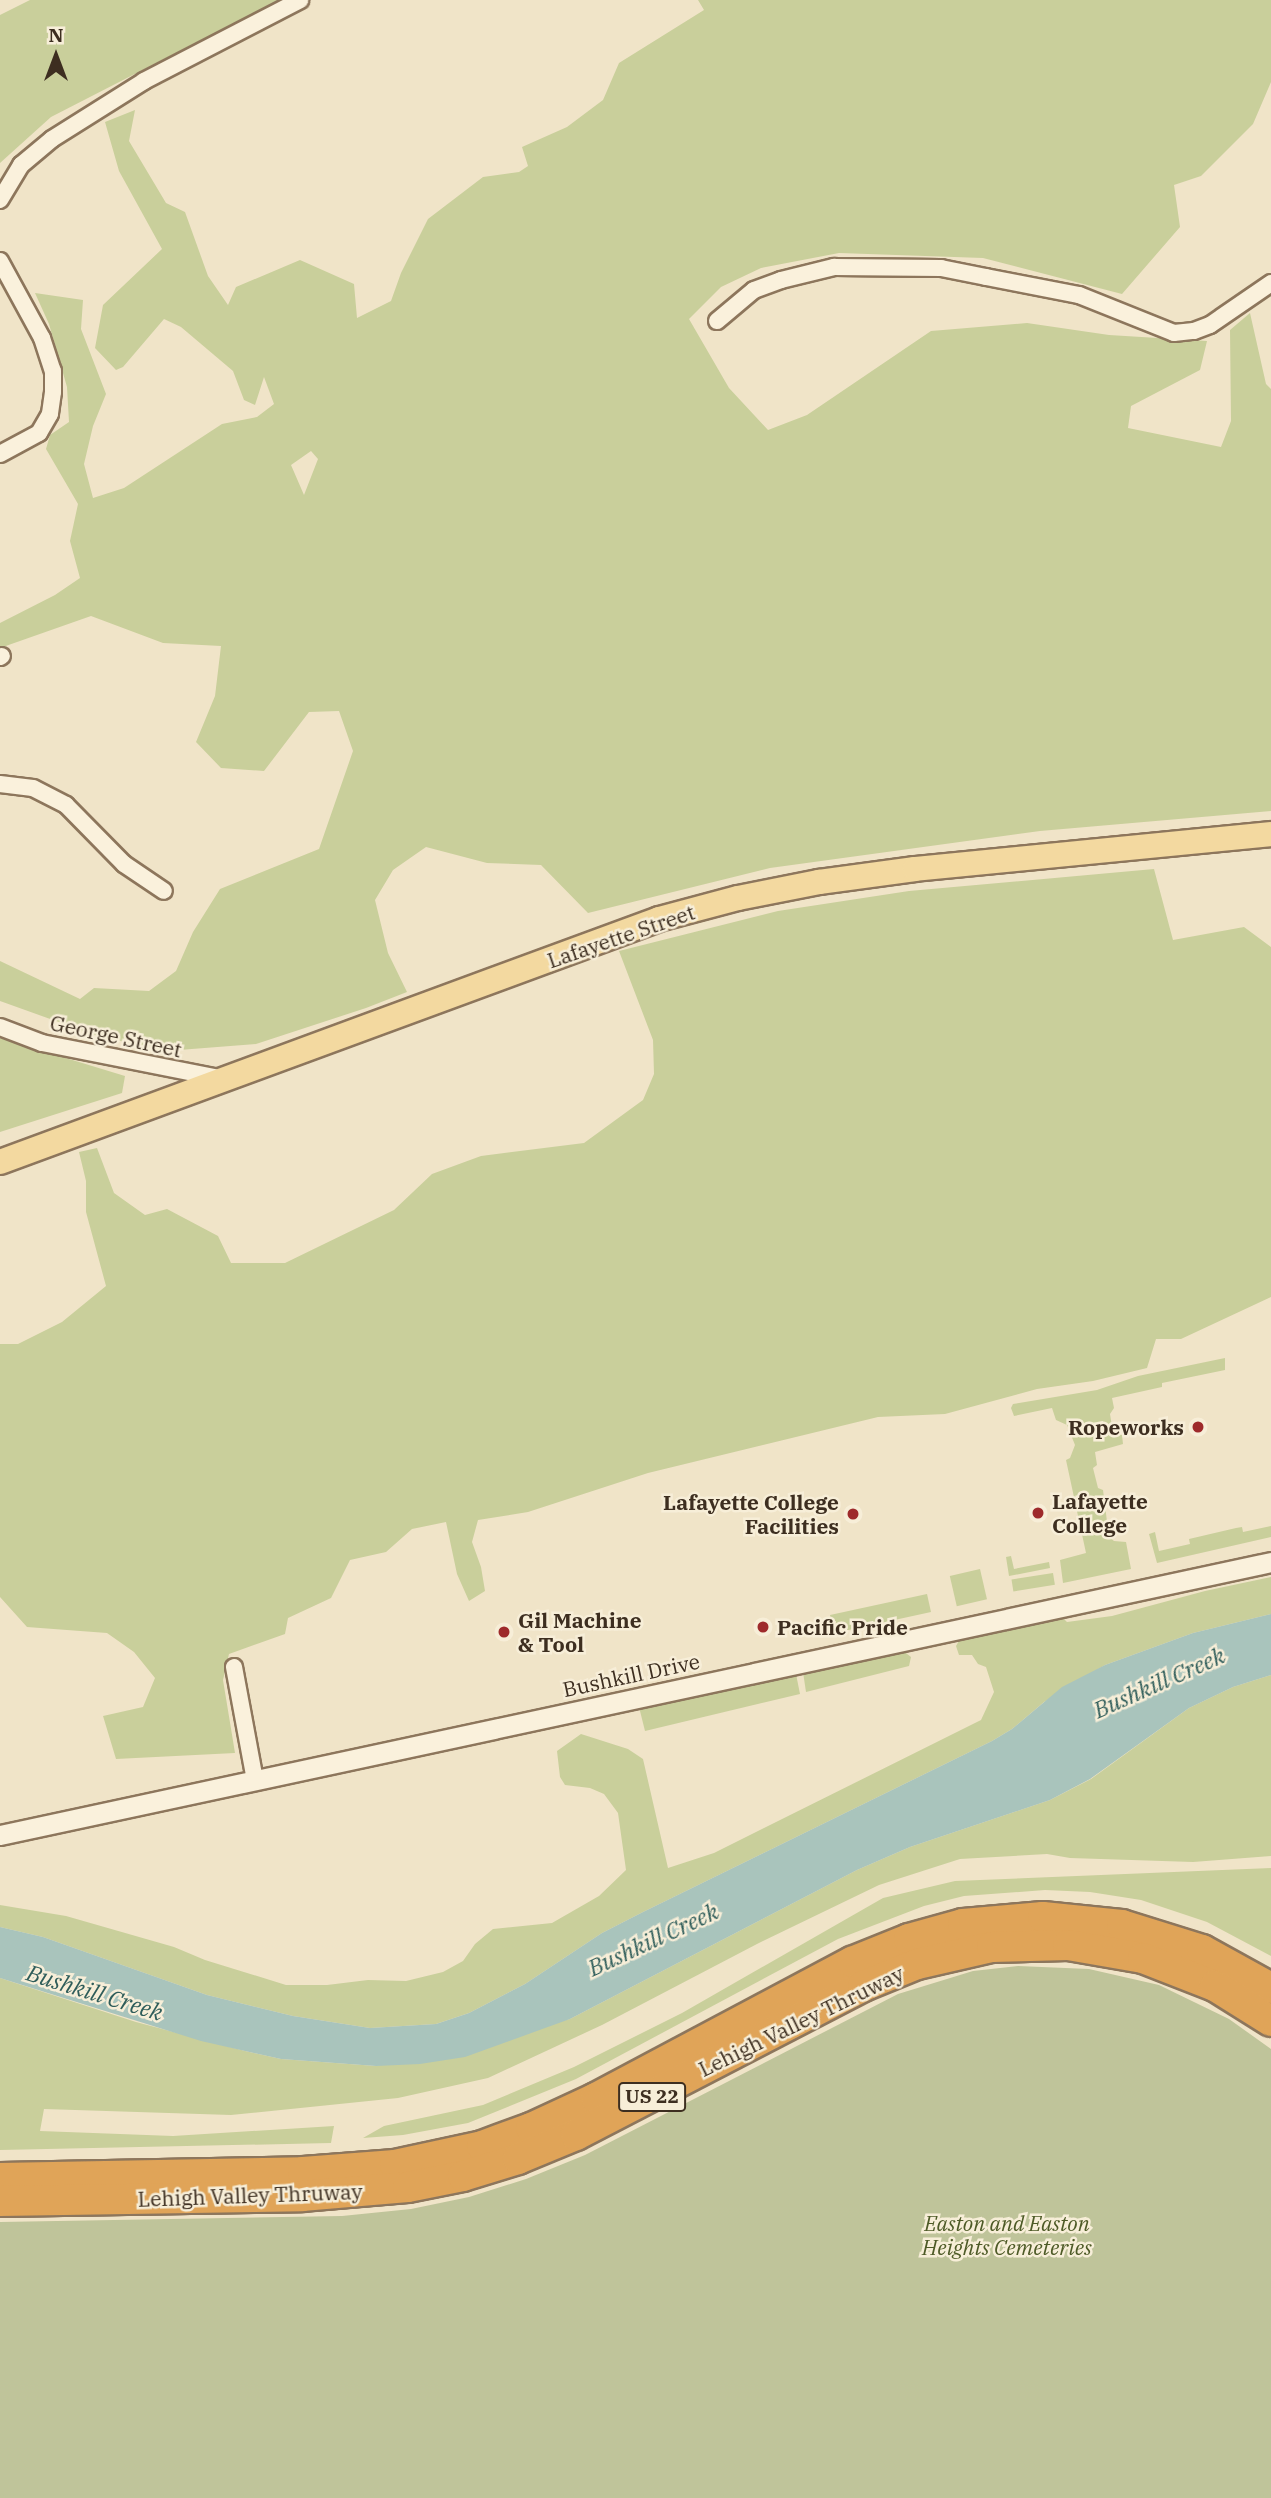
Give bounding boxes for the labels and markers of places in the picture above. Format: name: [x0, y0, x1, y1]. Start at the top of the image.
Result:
place label: Ropeworks: [1068, 1414, 1184, 1440]
marker: Ropeworks: [1190, 1419, 1206, 1435]
place label: Lafayette College: [1052, 1488, 1148, 1538]
place label: Lafayette College Facilities: [663, 1489, 839, 1539]
marker: Lafayette College: [1030, 1505, 1046, 1521]
marker: Lafayette College Facilities: [845, 1506, 861, 1522]
place label: Gil Machine & Tool: [518, 1607, 642, 1657]
place label: Pacific Pride: [777, 1614, 908, 1640]
marker: Pacific Pride: [755, 1619, 771, 1635]
marker: Gil Machine & Tool: [496, 1624, 512, 1640]

